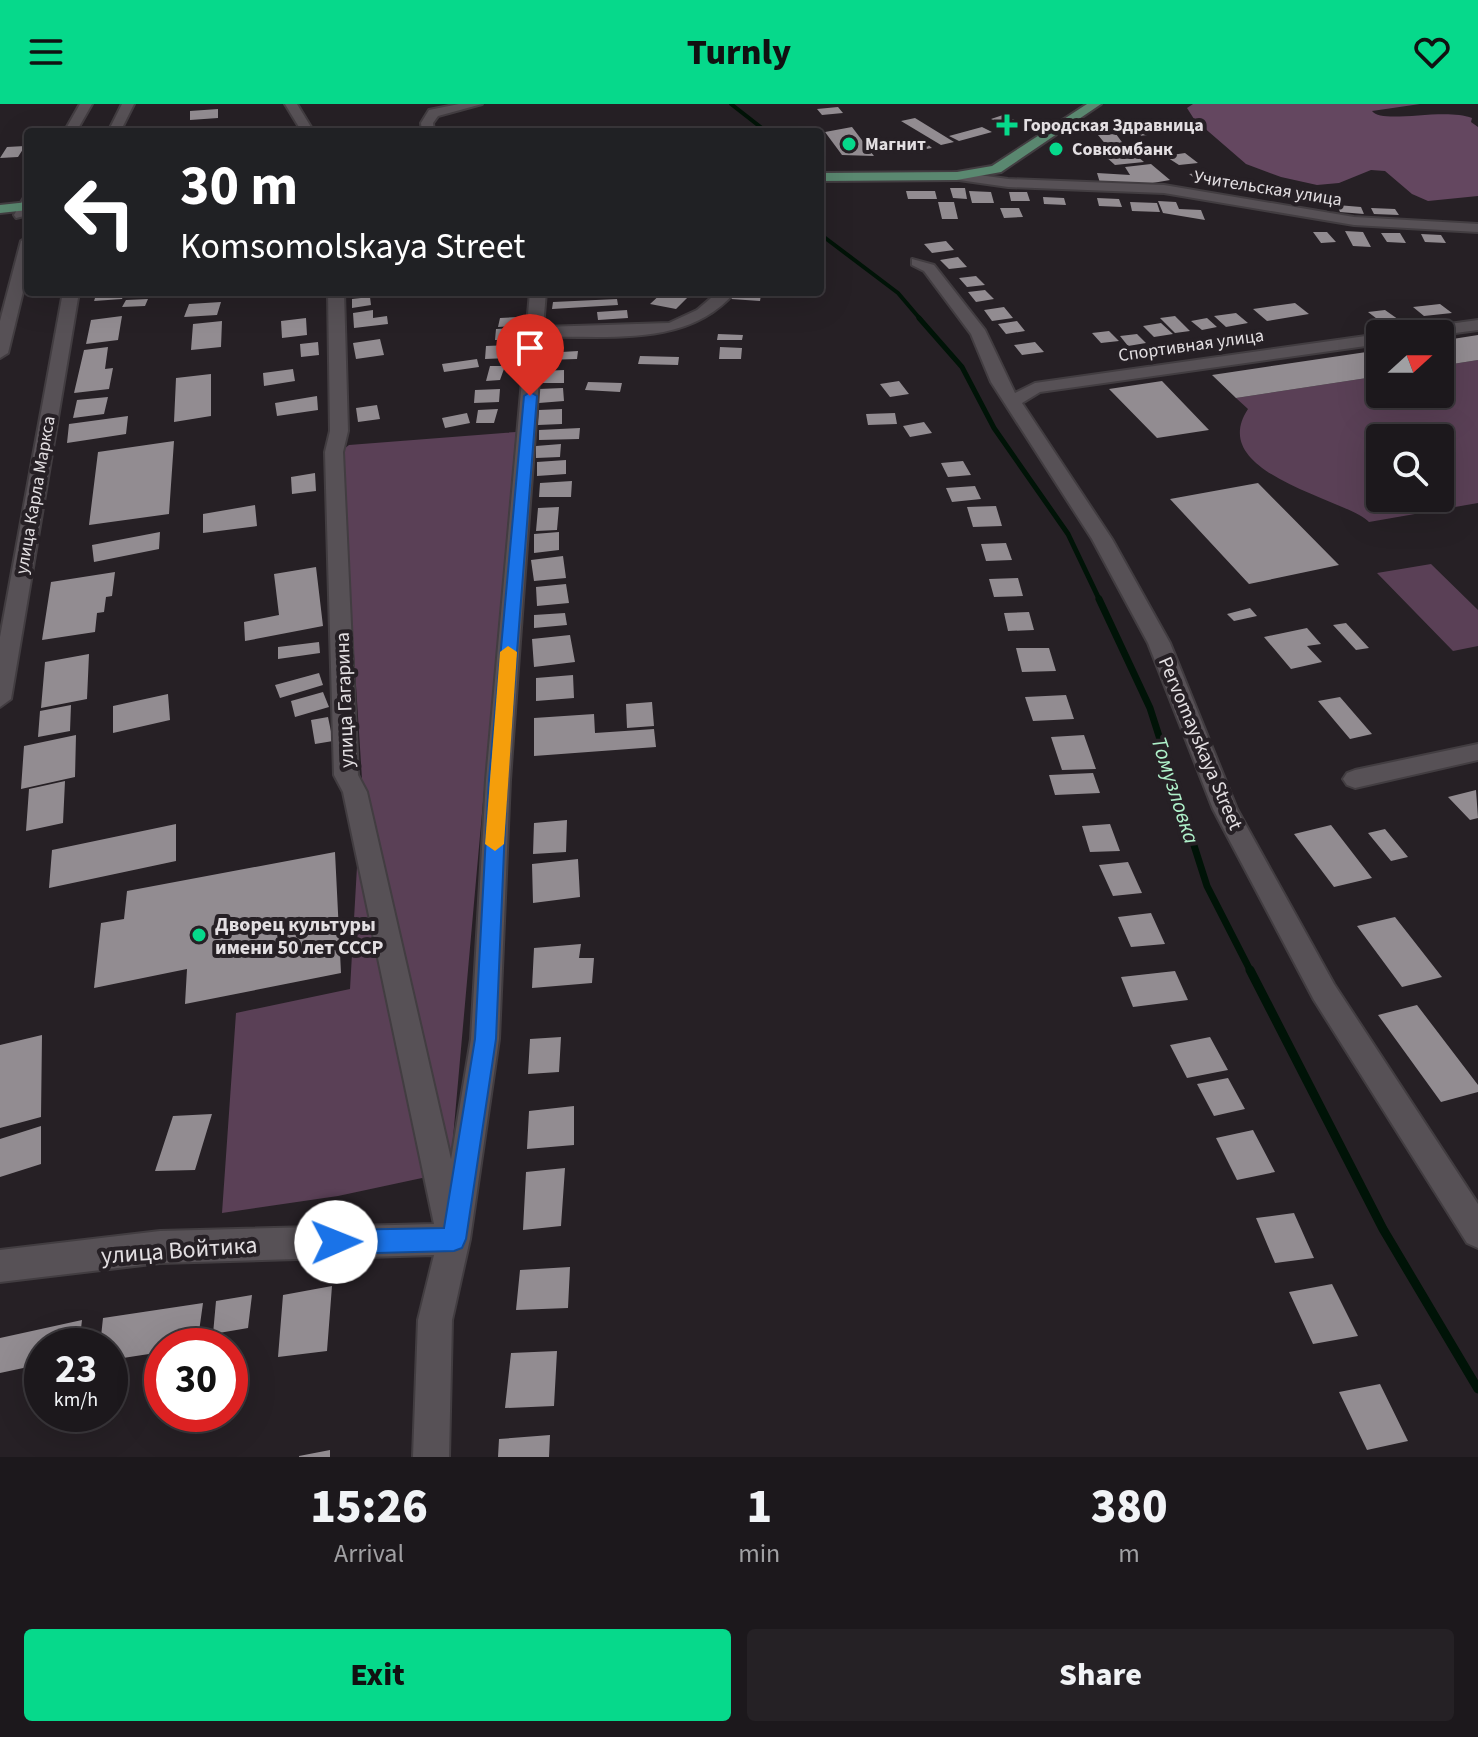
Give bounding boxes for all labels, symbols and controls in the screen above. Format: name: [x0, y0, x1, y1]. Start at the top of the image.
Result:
text: Turnly: [687, 27, 791, 78]
icon: menu: [24, 30, 68, 74]
icon: heart: [1410, 30, 1454, 74]
place label: Городская Здравница: [1023, 113, 1204, 138]
marker: Городская Здравница: [998, 116, 1016, 134]
place label: Магнит: [865, 132, 926, 157]
marker: Магнит: [840, 135, 858, 153]
place label: Совкомбанк: [1072, 137, 1173, 162]
marker: Совкомбанк: [1047, 140, 1065, 158]
text: 30 m: [180, 147, 298, 226]
icon: left: [48, 160, 152, 264]
street label: Учительская улица: [1192, 164, 1344, 213]
text: Komsomolskaya Street: [180, 221, 525, 272]
pin: [496, 314, 564, 396]
north arrow: [1366, 320, 1454, 408]
map controls: [1366, 320, 1454, 512]
street label: Спортивная улица: [1117, 323, 1265, 368]
icon: arrive: [508, 326, 552, 370]
street label: улица Карла Маркса: [9, 414, 62, 576]
button: search: [1366, 424, 1454, 512]
street label: улица Гагарина: [329, 632, 361, 768]
street label: Pervomayskaya Street: [1151, 652, 1249, 835]
water label: Томузловка: [1143, 733, 1207, 848]
place label: Дворец культуры имени 50 лет СССР: [215, 911, 384, 962]
marker: Дворец культуры имени 50 лет СССР: [190, 926, 208, 944]
position arrow: [294, 1200, 378, 1284]
street label: улица Войтика: [100, 1228, 258, 1273]
speed limit sign: 30: [144, 1328, 248, 1432]
text: 23: [55, 1341, 97, 1398]
text: km/h: [54, 1386, 98, 1414]
text: 15:26: [310, 1473, 428, 1541]
text: 1: [746, 1473, 772, 1541]
text: 380: [1091, 1473, 1168, 1541]
text: Arrival: [334, 1535, 404, 1572]
text: min: [738, 1535, 780, 1572]
text: m: [1118, 1535, 1140, 1572]
button: Exit: [24, 1629, 731, 1721]
button: Share: [747, 1629, 1454, 1721]

